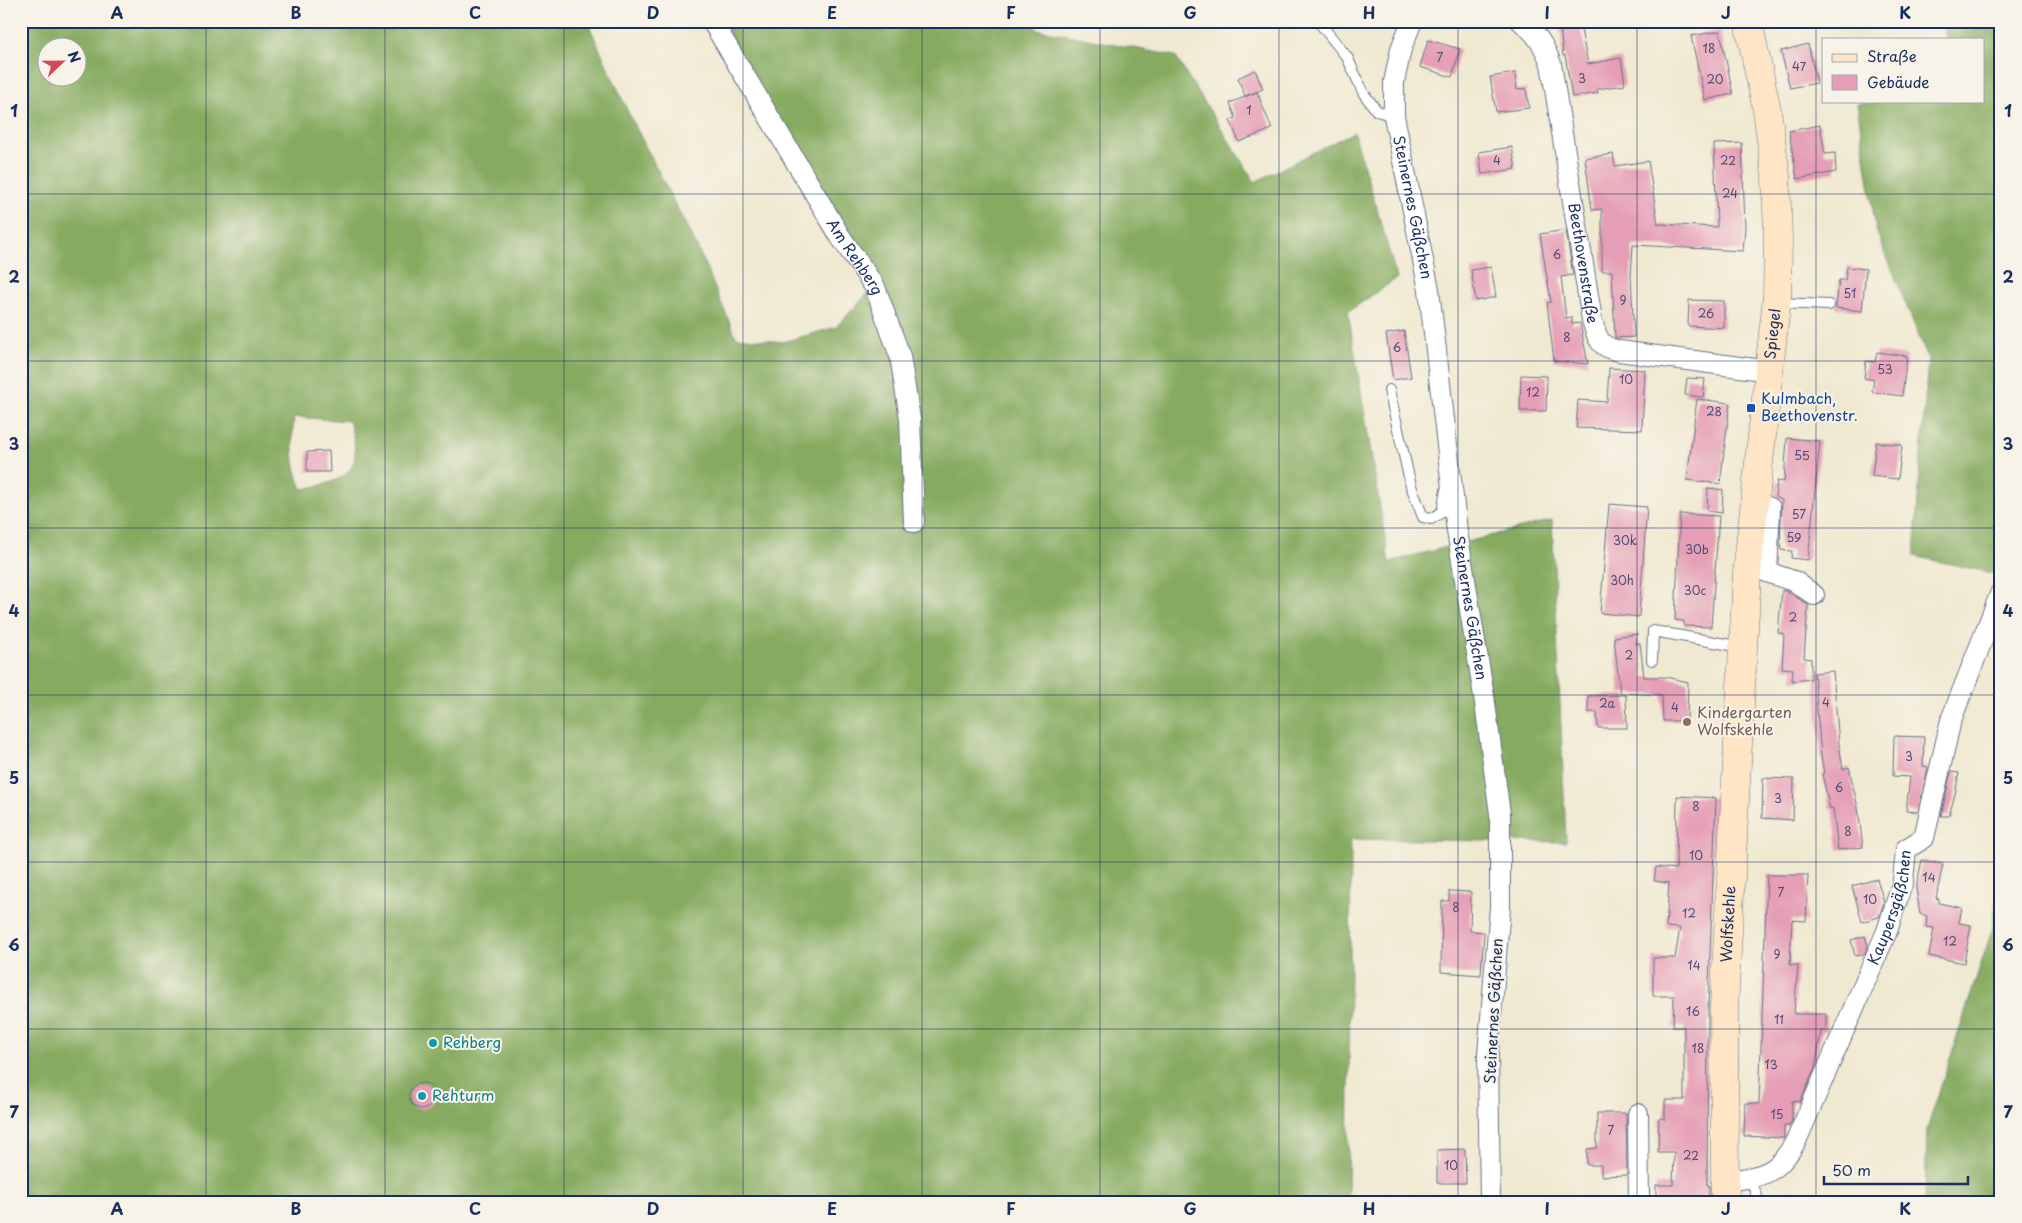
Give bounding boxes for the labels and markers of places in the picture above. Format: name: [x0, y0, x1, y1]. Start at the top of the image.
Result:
place label: Kulmbach, Beethovenstr.: [1761, 386, 1858, 426]
marker: Kulmbach, Beethovenstr.: [1745, 402, 1757, 414]
place label: Kindergarten Wolfskehle: [1697, 700, 1792, 740]
marker: Kindergarten Wolfskehle: [1681, 716, 1693, 728]
place label: Rehberg: [443, 1030, 501, 1053]
marker: Rehberg: [427, 1037, 439, 1049]
place label: Rehturm: [432, 1083, 494, 1106]
marker: Rehturm: [416, 1090, 428, 1102]

